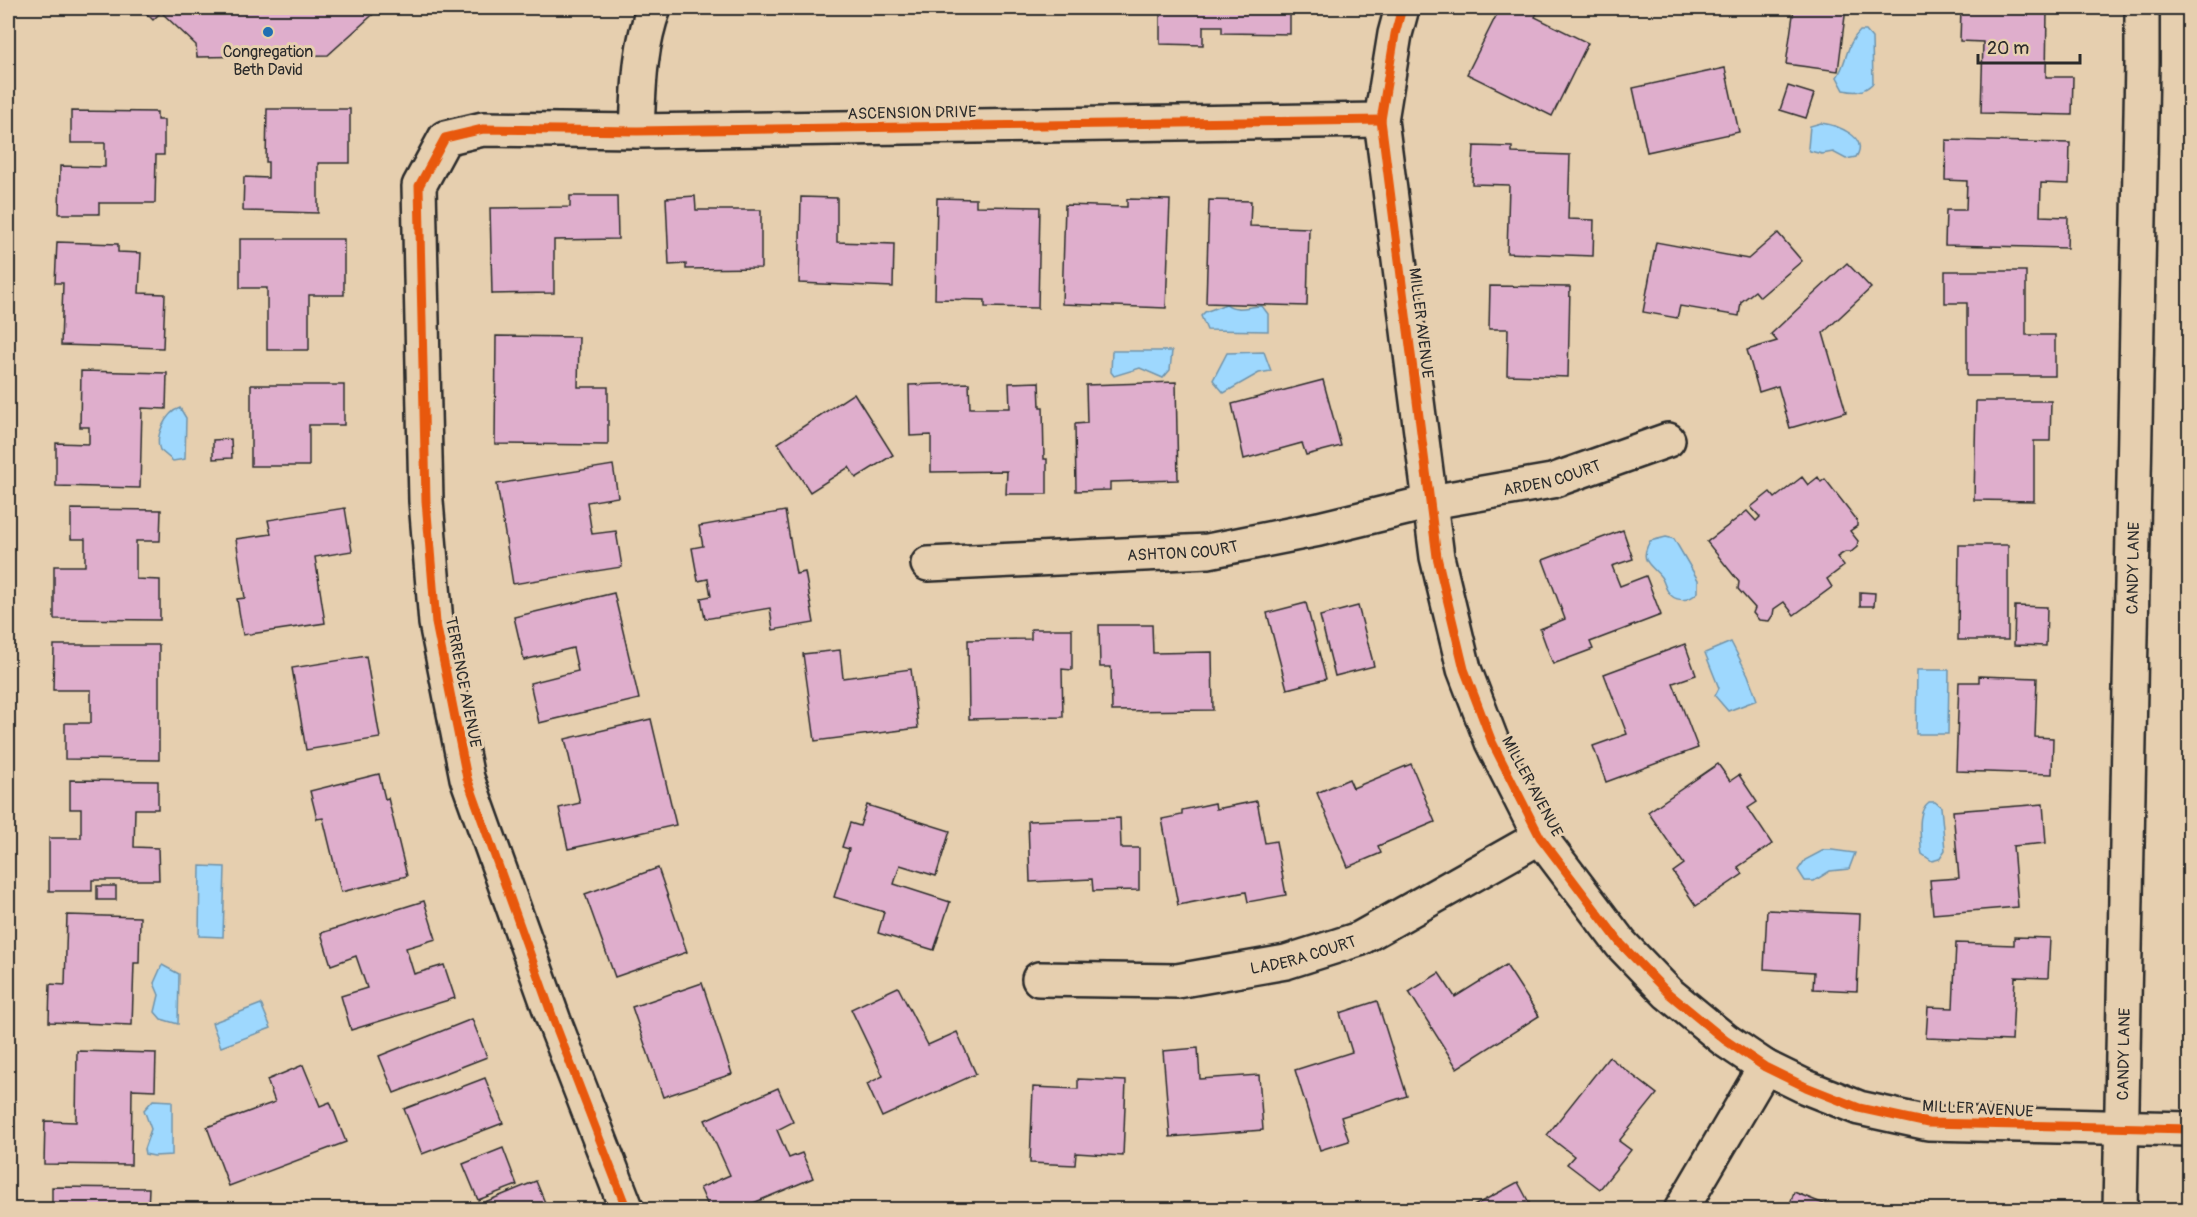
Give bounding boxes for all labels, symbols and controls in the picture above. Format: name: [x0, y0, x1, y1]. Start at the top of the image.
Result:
marker: Congregation Beth David: [261, 25, 275, 39]
scale bar: [1978, 27, 2080, 65]
text: 20 m: [1987, 37, 2029, 60]
place label: Congregation Beth David: [223, 42, 313, 80]
street label: ASCENSION DRIVE: [847, 102, 977, 124]
street label: MILLER AVENUE: [1404, 267, 1438, 380]
street label: ARDEN COURT: [1501, 456, 1604, 500]
street label: CANDY LANE: [2122, 522, 2144, 615]
street label: ASHTON COURT: [1127, 536, 1240, 566]
street label: TERRENCE AVENUE: [441, 615, 486, 749]
street label: MILLER AVENUE: [1497, 733, 1567, 840]
street label: LADERA COURT: [1249, 931, 1359, 979]
street label: CANDY LANE: [2113, 1008, 2135, 1100]
street label: MILLER AVENUE: [1922, 1096, 2034, 1122]

